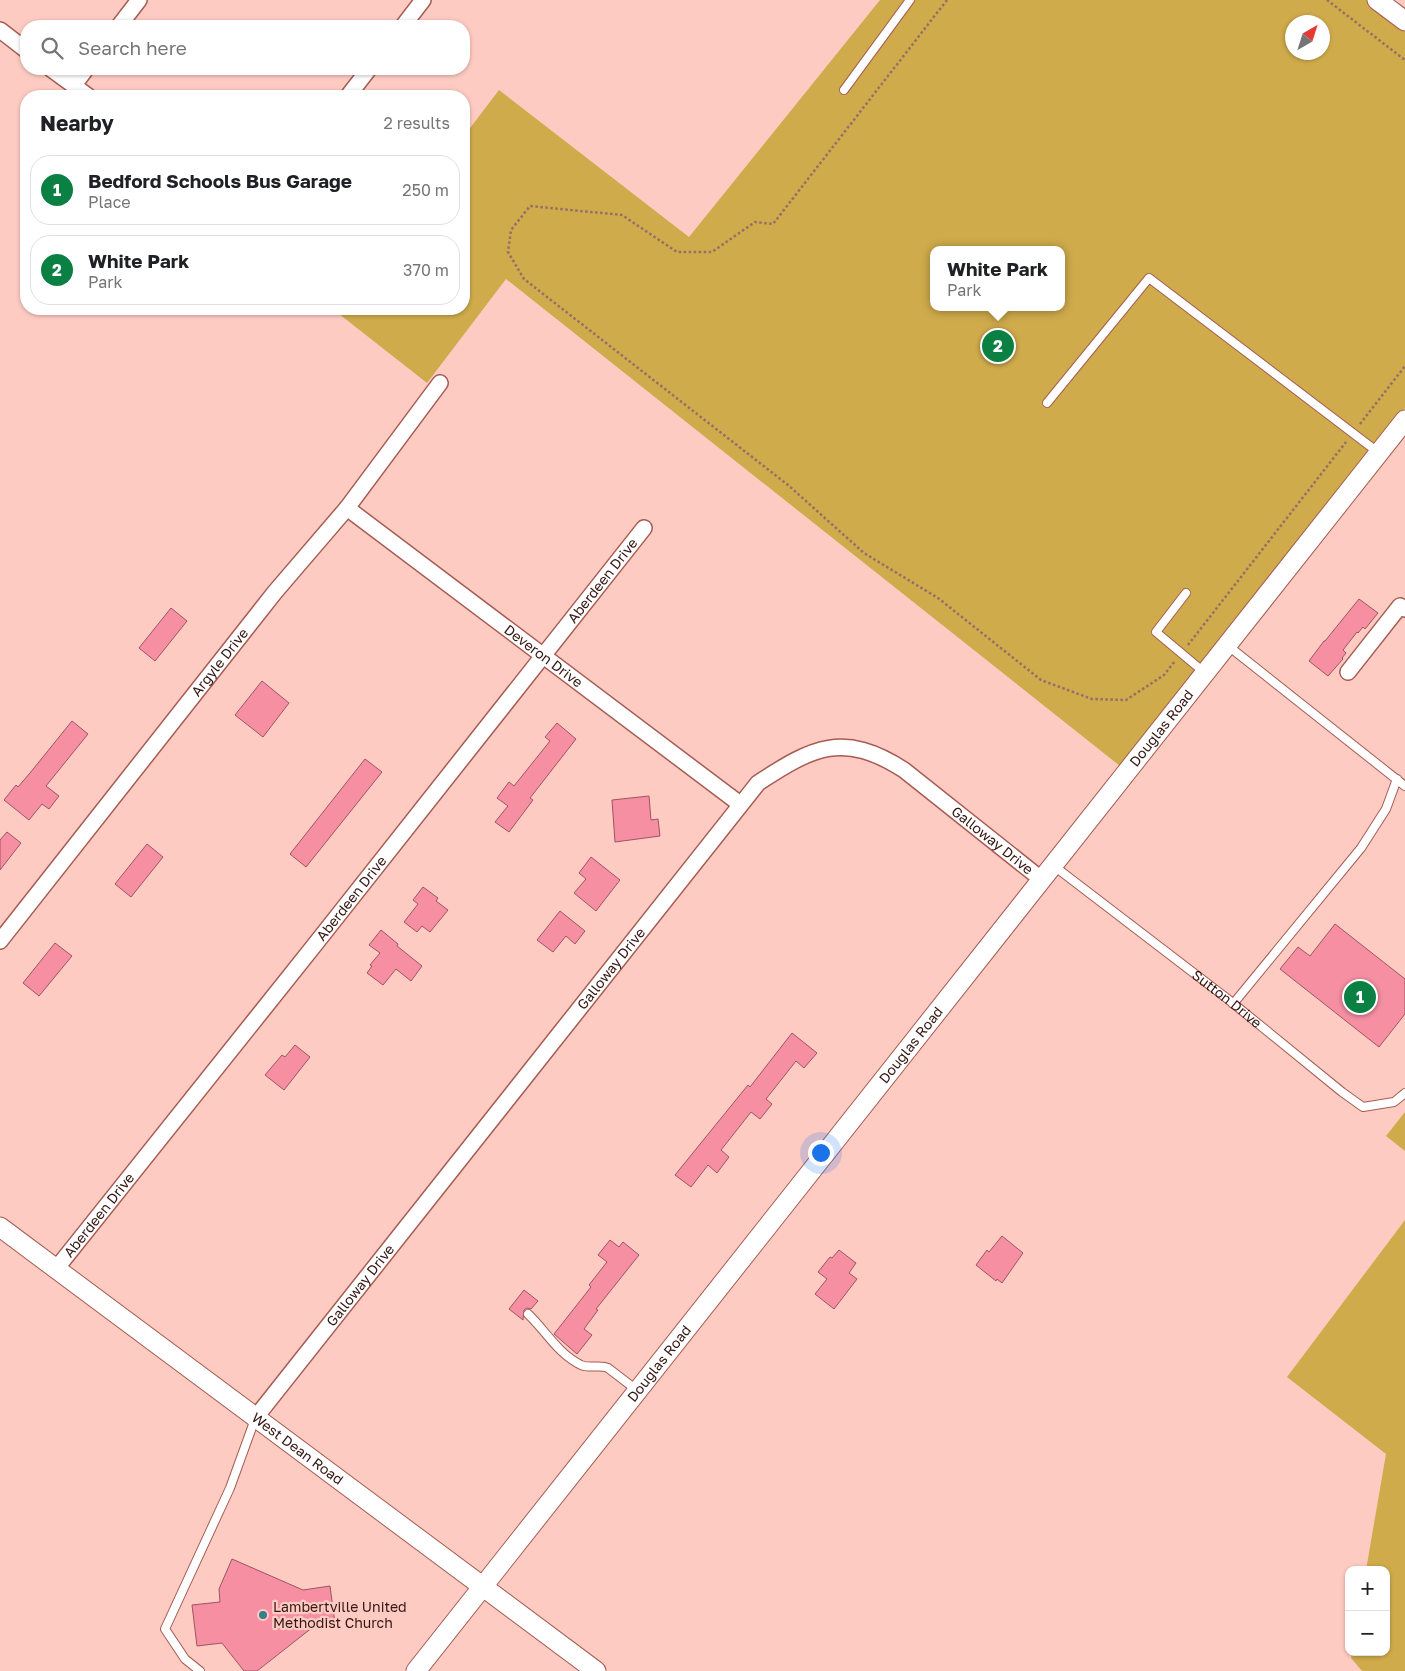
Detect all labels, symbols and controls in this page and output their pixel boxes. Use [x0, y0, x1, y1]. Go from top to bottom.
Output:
north arrow [1285, 15, 1330, 60]
search box [20, 20, 470, 75]
icon: search [38, 34, 66, 62]
text: Search here [78, 36, 187, 59]
text: Nearby [40, 110, 114, 136]
text: 2 results [384, 113, 450, 133]
text: Bedford Schools Bus Garage [88, 169, 352, 192]
text: 1 [53, 180, 61, 200]
text: 250 m [402, 180, 449, 200]
text: Place [88, 192, 131, 212]
popup [930, 246, 1065, 311]
text: White Park [88, 249, 189, 272]
text: White Park [947, 257, 1048, 280]
text: 2 [52, 260, 62, 280]
text: 370 m [403, 260, 449, 280]
text: Park [88, 272, 123, 292]
text: Park [947, 280, 982, 300]
pin: 2 [982, 327, 1014, 365]
street label: Aberdeen Drive [563, 534, 641, 626]
street label: Deveron Drive [501, 621, 586, 691]
street label: Argyle Drive [187, 624, 251, 699]
street label: Douglas Road [1126, 686, 1197, 770]
street label: Galloway Drive [948, 802, 1037, 878]
street label: Aberdeen Drive [312, 852, 390, 944]
street label: Galloway Drive [573, 924, 648, 1013]
street label: Sutton Drive [1189, 966, 1265, 1031]
pin: 1 [1344, 978, 1376, 1016]
street label: Douglas Road [875, 1003, 946, 1086]
your location [808, 1140, 834, 1166]
street label: Aberdeen Drive [60, 1169, 137, 1260]
street label: Galloway Drive [322, 1241, 397, 1329]
street label: Douglas Road [623, 1321, 694, 1405]
street label: West Dean Road [249, 1409, 347, 1488]
map controls [1345, 1566, 1390, 1656]
button: + [1345, 1566, 1390, 1611]
place label: Lambertville United Methodist Church [273, 1598, 407, 1631]
marker: Lambertville United Methodist Church [257, 1609, 269, 1621]
button: − [1345, 1611, 1390, 1656]

